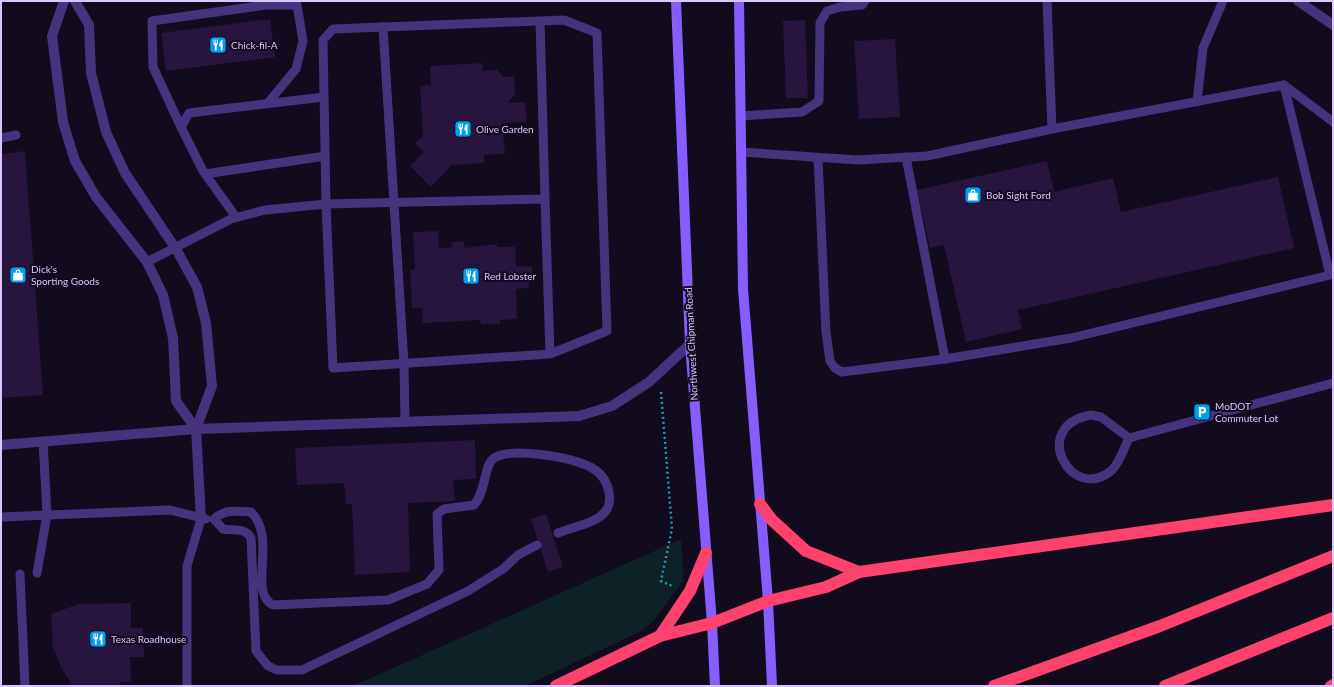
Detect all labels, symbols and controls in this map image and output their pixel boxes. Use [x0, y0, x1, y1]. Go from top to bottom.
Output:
restaurant icon: Chick-fil-A [208, 35, 228, 55]
place label: Chick-fil-A [231, 39, 278, 51]
restaurant icon: Olive Garden [453, 119, 473, 139]
place label: Olive Garden [476, 123, 534, 135]
shop icon: Bob Sight Ford [963, 185, 983, 205]
place label: Bob Sight Ford [986, 189, 1051, 201]
place label: Dick's Sporting Goods [31, 263, 99, 287]
shop icon: Dick's Sporting Goods [8, 265, 28, 285]
restaurant icon: Red Lobster [461, 266, 481, 286]
place label: Red Lobster [484, 270, 537, 282]
street label: Northwest Chipman Road [682, 287, 700, 401]
place label: MoDOT Commuter Lot [1215, 400, 1278, 424]
parking icon: MoDOT Commuter Lot [1192, 402, 1212, 422]
restaurant icon: Texas Roadhouse [88, 629, 108, 649]
place label: Texas Roadhouse [111, 633, 186, 645]

